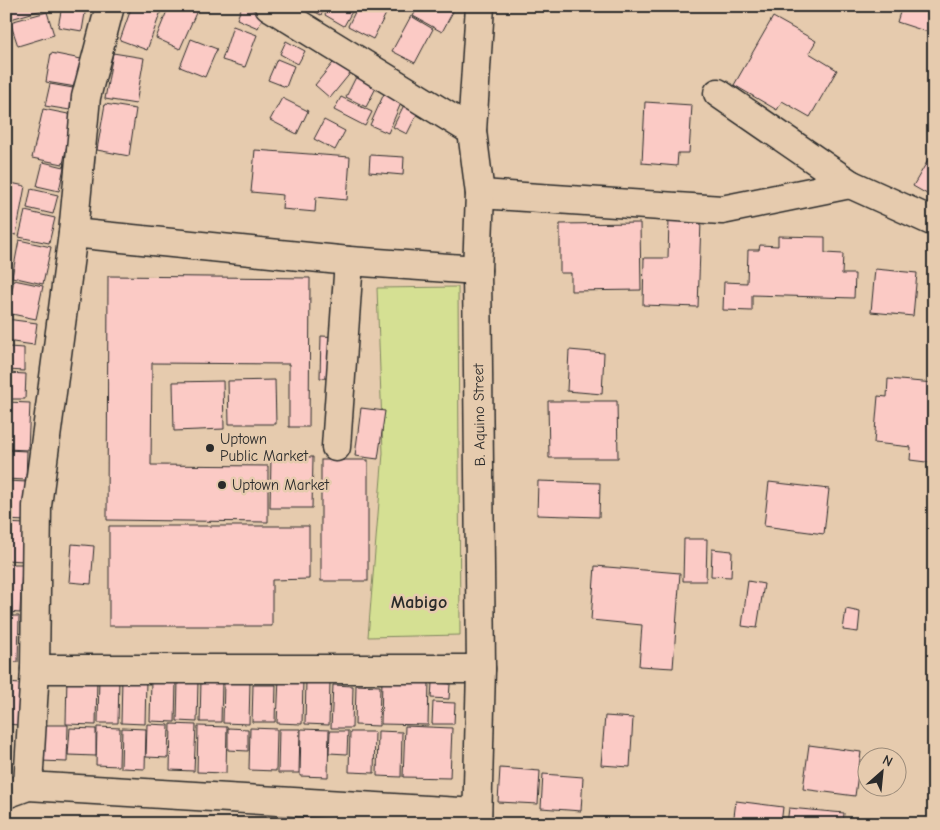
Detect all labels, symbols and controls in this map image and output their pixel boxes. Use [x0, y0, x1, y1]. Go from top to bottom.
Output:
street label: B. Aquino Street [469, 363, 489, 467]
place label: Uptown Public Market [220, 430, 309, 465]
marker: Uptown Public Market [204, 442, 216, 454]
place label: Uptown Market [232, 476, 330, 494]
marker: Uptown Market [216, 479, 228, 491]
district label: Mabigo [391, 592, 447, 613]
north arrow [858, 748, 908, 798]
text: N [880, 751, 896, 771]

